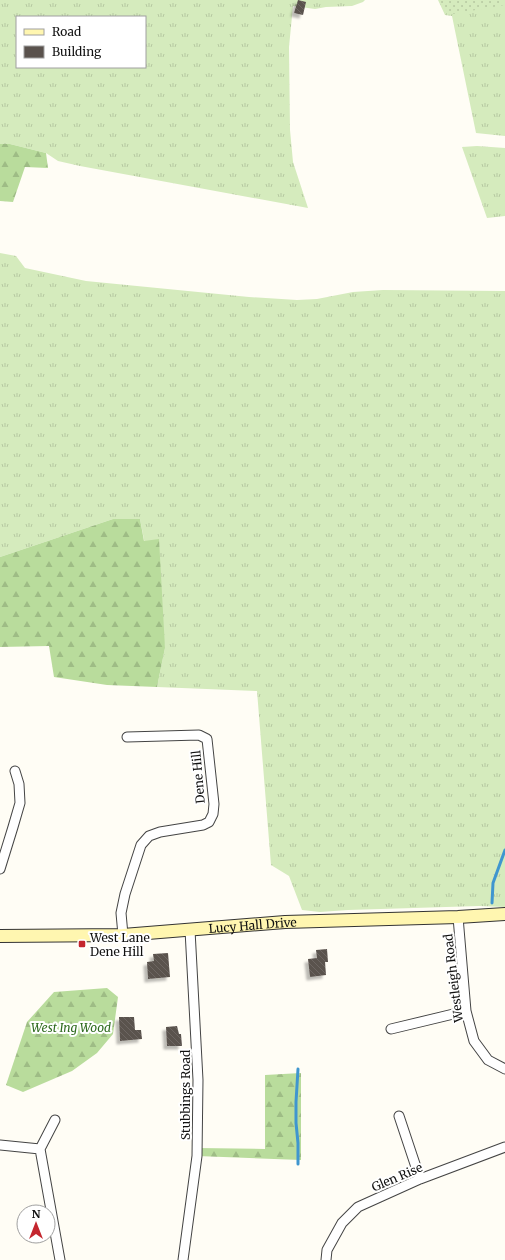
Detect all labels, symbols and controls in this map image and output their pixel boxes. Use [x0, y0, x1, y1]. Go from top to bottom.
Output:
legend [16, 16, 146, 68]
text: Road [52, 24, 81, 39]
text: Building [52, 44, 102, 59]
street label: Dene Hill [188, 749, 208, 804]
street label: Lucy Hall Drive [208, 914, 297, 936]
place label: West Lane Dene Hill [89, 930, 150, 959]
street label: Westleigh Road [440, 933, 466, 1024]
marker: West Lane Dene Hill [77, 939, 87, 949]
park label: West Ing Wood [31, 1020, 111, 1035]
street label: Stubbings Road [178, 1050, 193, 1140]
street label: Glen Rise [369, 1160, 425, 1194]
north arrow [16, 1204, 56, 1244]
text: N [32, 1207, 41, 1221]

